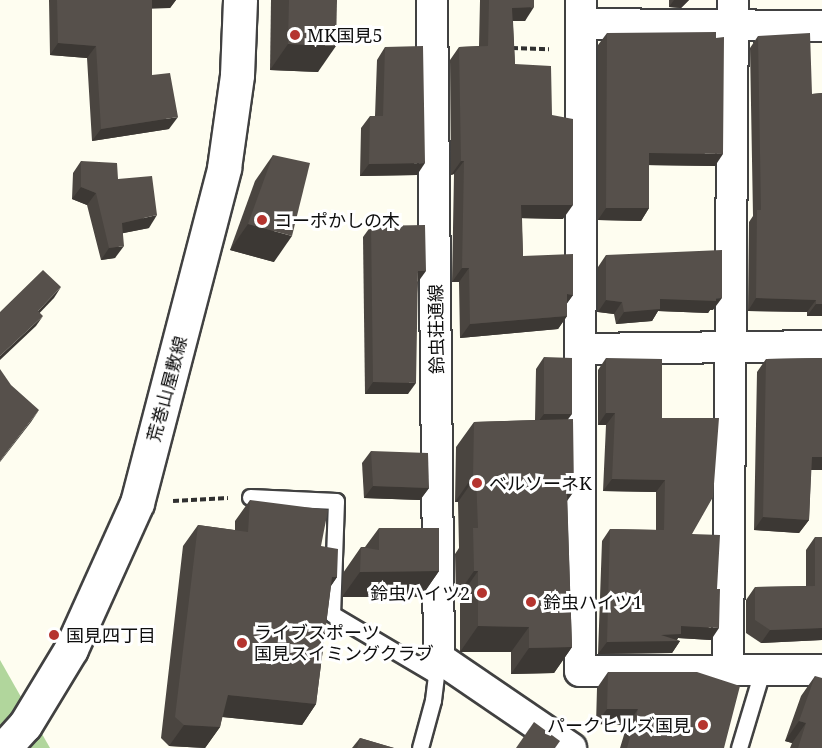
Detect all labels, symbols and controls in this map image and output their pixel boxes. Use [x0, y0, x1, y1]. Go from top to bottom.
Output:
place label: MK国見5 [307, 24, 383, 46]
marker: MK国見5 [288, 28, 302, 42]
place label: コーポかしの木 [274, 209, 400, 231]
marker: コーポかしの木 [255, 213, 269, 227]
street label: 鈴虫荘通線 [424, 284, 448, 374]
street label: 荒巻山屋敷線 [143, 334, 191, 444]
place label: ベルソーネK [489, 472, 592, 494]
marker: ベルソーネK [470, 476, 484, 490]
place label: 鈴虫ハイツ2 [370, 582, 470, 604]
marker: 鈴虫ハイツ2 [475, 586, 489, 600]
place label: 鈴虫ハイツ1 [543, 591, 643, 613]
marker: 鈴虫ハイツ1 [524, 595, 538, 609]
place label: ライブスポーツ 国見スイミングクラブ [254, 622, 434, 664]
place label: 国見四丁目 [66, 624, 156, 646]
marker: 国見四丁目 [47, 628, 61, 642]
marker: ライブスポーツ 国見スイミングクラブ [235, 636, 249, 650]
place label: パークヒルズ国見 [547, 714, 691, 736]
marker: パークヒルズ国見 [696, 718, 710, 732]

